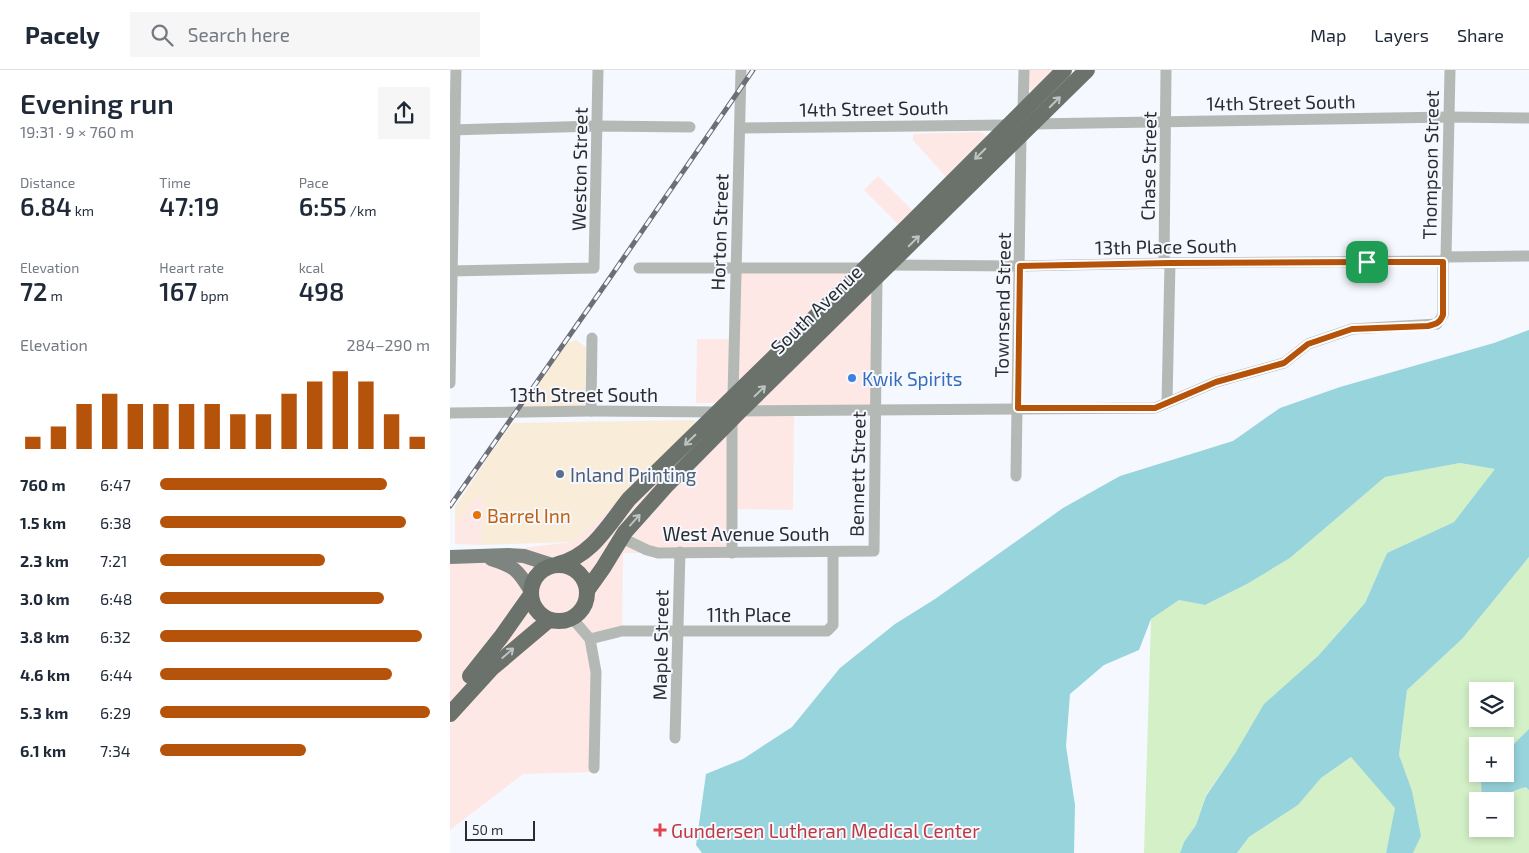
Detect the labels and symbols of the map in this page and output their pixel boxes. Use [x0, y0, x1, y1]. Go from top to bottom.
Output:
street label: 14th Street South [1206, 89, 1356, 115]
street label: Thompson Street [1417, 90, 1443, 240]
street label: 14th Street South [799, 95, 949, 121]
one-way arrow [1049, 96, 1061, 108]
street label: Weston Street [566, 107, 592, 231]
street label: Chase Street [1136, 111, 1160, 221]
one-way arrow [974, 147, 986, 160]
street label: Horton Street [705, 173, 733, 291]
street label: Townsend Street [989, 232, 1015, 378]
street label: 13th Place South [1095, 233, 1237, 259]
one-way arrow [908, 234, 920, 247]
pin [1346, 241, 1388, 283]
street label: South Avenue [766, 260, 866, 358]
place label: Kwik Spirits [862, 367, 963, 390]
marker: Kwik Spirits [846, 372, 858, 384]
street label: 13th Street South [510, 383, 658, 406]
one-way arrow [754, 385, 767, 397]
street label: Bennett Street [844, 411, 870, 537]
one-way arrow [684, 434, 696, 446]
place label: Inland Printing [570, 463, 697, 486]
marker: Inland Printing [554, 468, 566, 480]
place label: Barrel Inn [487, 504, 571, 527]
marker: Barrel Inn [471, 509, 483, 521]
one-way arrow [629, 514, 641, 527]
street label: West Avenue South [662, 522, 830, 545]
street label: Maple Street [648, 589, 672, 701]
street label: 11th Place [707, 603, 791, 626]
one-way arrow [501, 648, 514, 659]
scale bar [465, 818, 535, 841]
place label: Gundersen Lutheran Medical Center [671, 819, 980, 842]
marker: Gundersen Lutheran Medical Center [653, 823, 667, 837]

